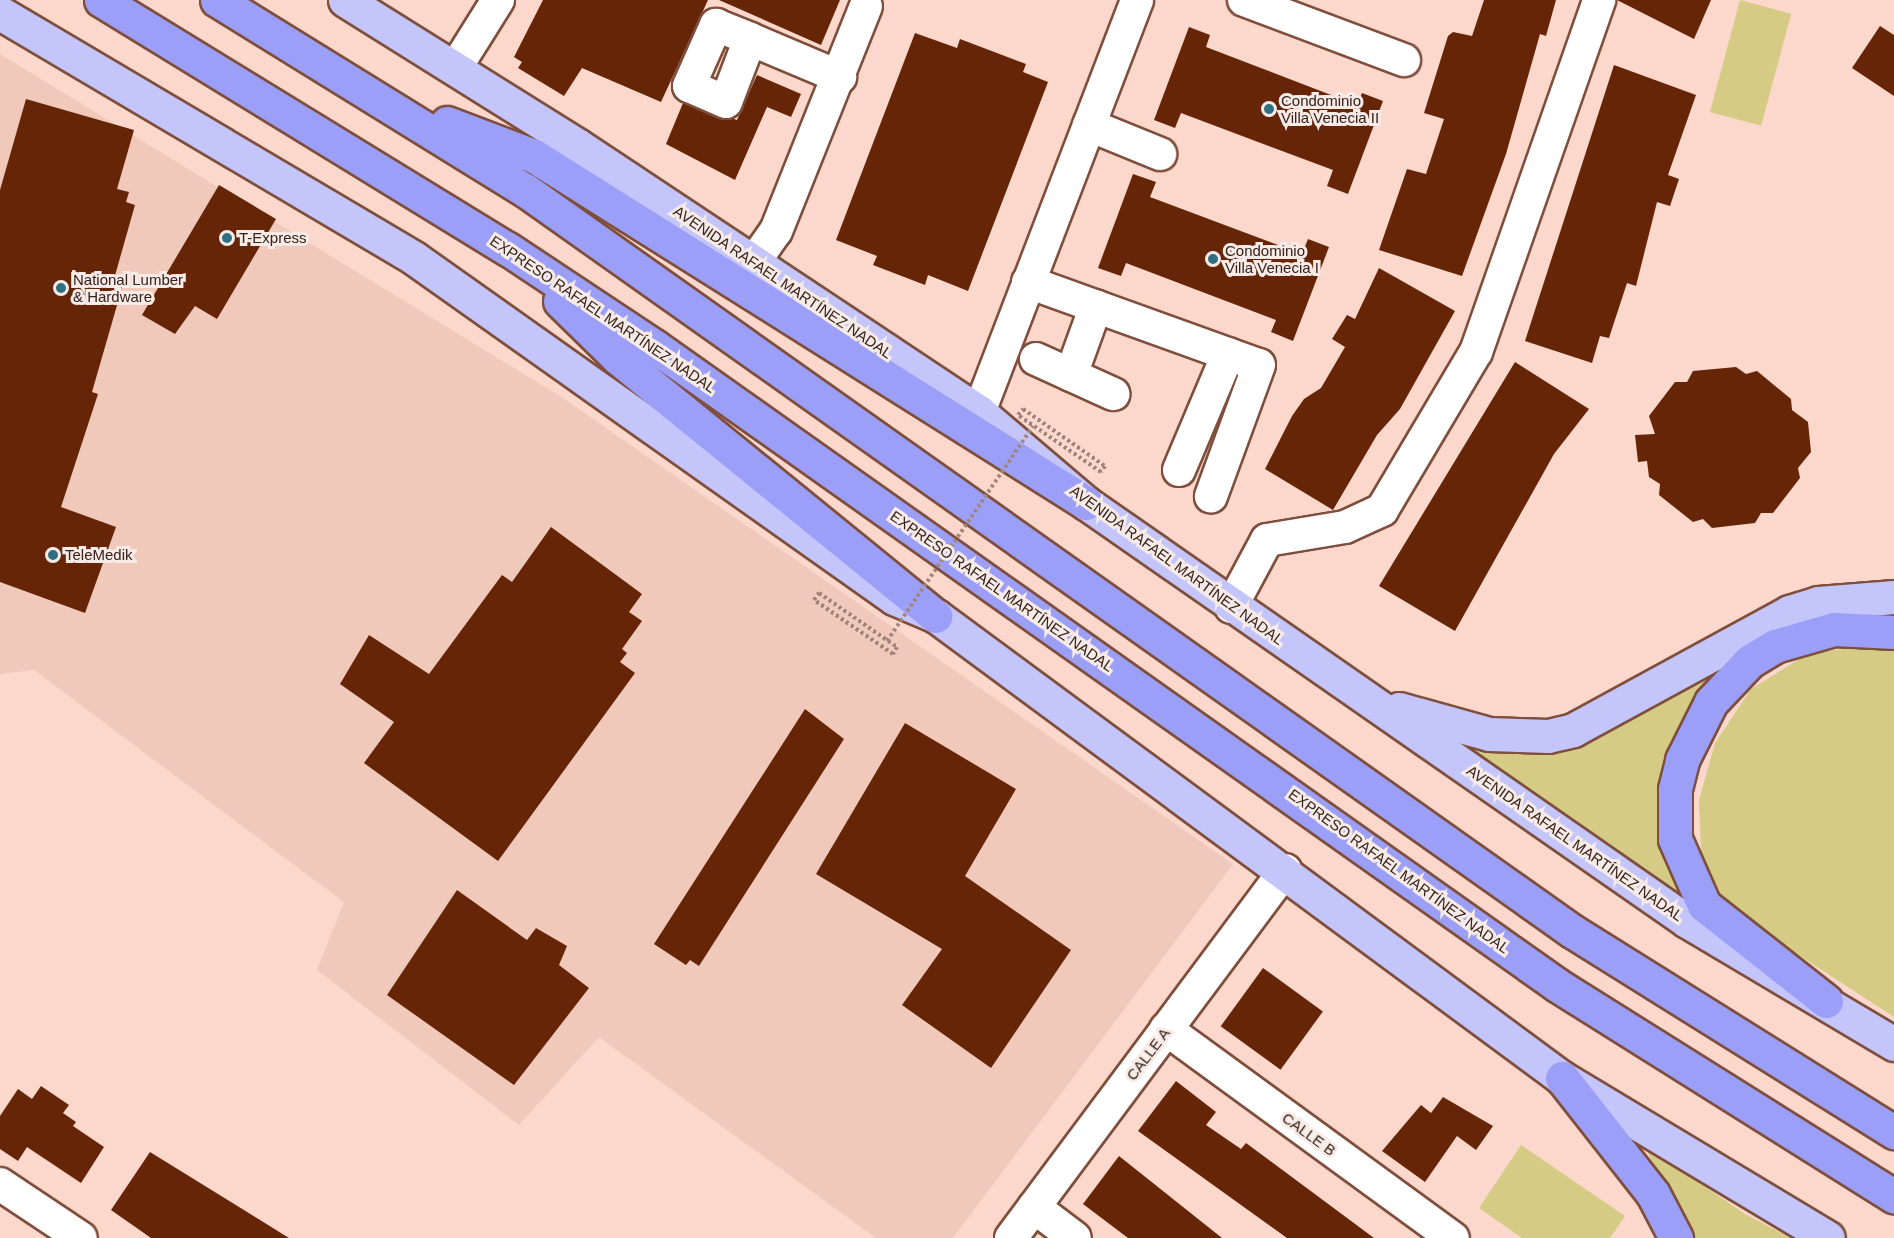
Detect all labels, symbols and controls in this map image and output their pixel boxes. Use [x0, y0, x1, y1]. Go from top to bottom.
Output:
place label: Condominio Villa Venecia II [1281, 91, 1379, 126]
marker: Condominio Villa Venecia II [1262, 102, 1276, 116]
street label: AVENIDA RAFAEL MARTÍNEZ NADAL [670, 202, 896, 362]
place label: T-Express [239, 229, 307, 247]
marker: T-Express [220, 231, 234, 245]
street label: EXPRESO RAFAEL MARTÍNEZ NADAL [486, 231, 720, 397]
place label: Condominio Villa Venecia I [1225, 241, 1319, 276]
marker: Condominio Villa Venecia I [1206, 252, 1220, 266]
place label: National Lumber & Hardware [73, 270, 183, 305]
marker: National Lumber & Hardware [54, 281, 68, 295]
street label: AVENIDA RAFAEL MARTÍNEZ NADAL [1066, 481, 1288, 649]
street label: EXPRESO RAFAEL MARTÍNEZ NADAL [887, 506, 1117, 676]
place label: TeleMedik [65, 546, 133, 564]
marker: TeleMedik [46, 548, 60, 562]
street label: AVENIDA RAFAEL MARTÍNEZ NADAL [1463, 761, 1687, 925]
street label: EXPRESO RAFAEL MARTÍNEZ NADAL [1285, 785, 1513, 957]
street label: CALLE A [1122, 1024, 1174, 1084]
street label: CALLE B [1279, 1109, 1339, 1159]

